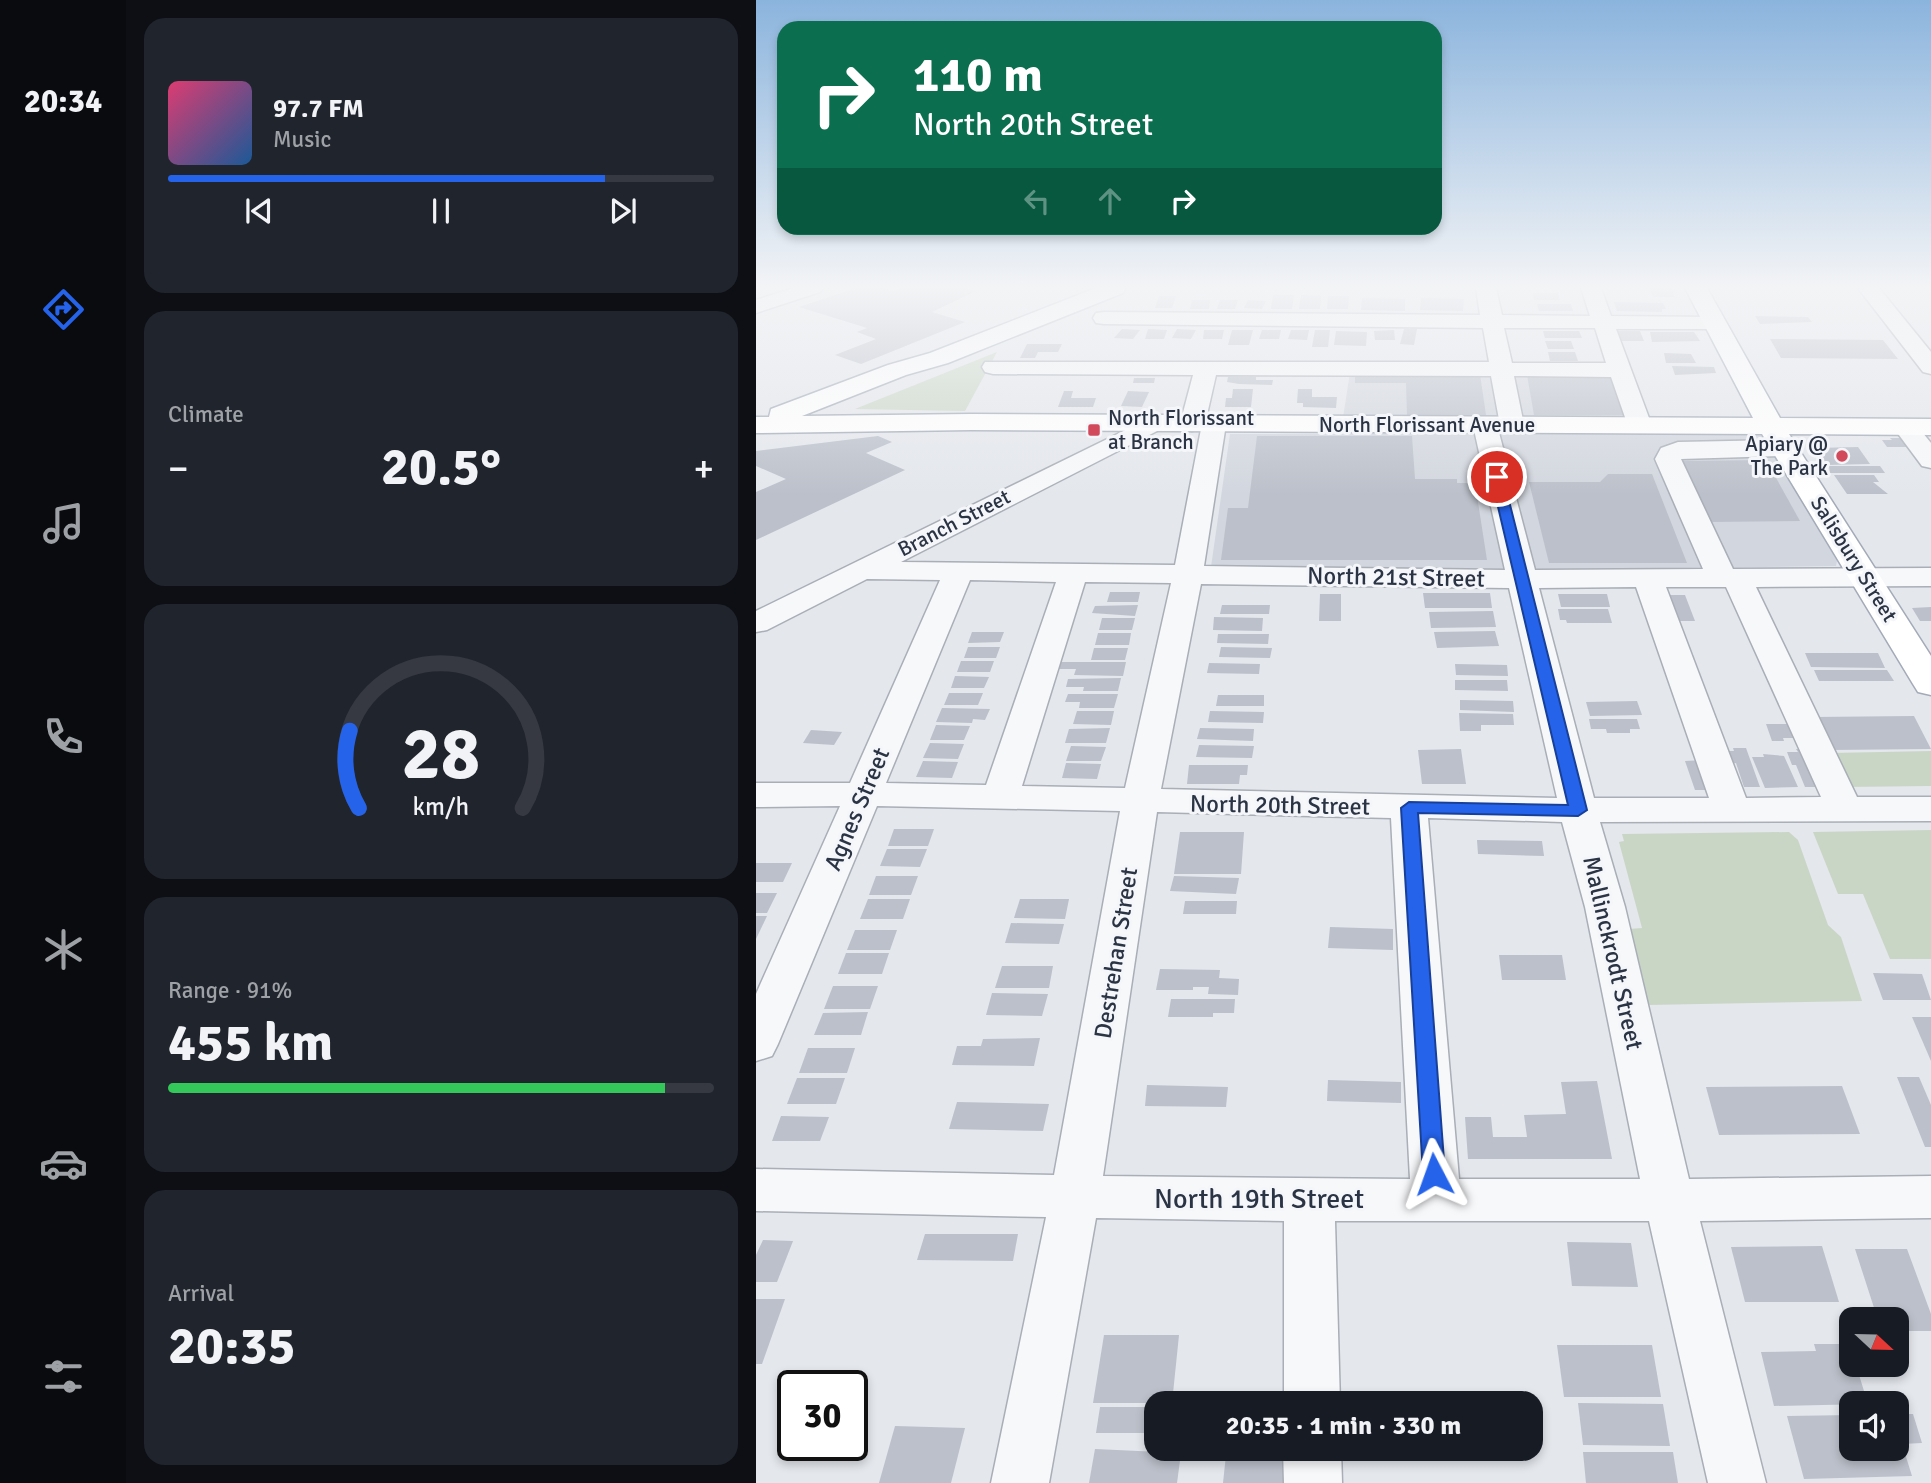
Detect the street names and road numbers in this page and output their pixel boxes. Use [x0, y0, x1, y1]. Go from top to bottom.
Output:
street label: North Florissant Avenue [1319, 412, 1535, 438]
street label: Branch Street [893, 484, 1015, 562]
street label: Salisbury Street [1805, 491, 1903, 627]
street label: North 21st Street [1307, 560, 1485, 594]
street label: Agnes Street [818, 743, 896, 875]
street label: North 20th Street [1190, 788, 1370, 822]
street label: Mallinckrodt Street [1576, 853, 1650, 1053]
street label: Destrehan Street [1088, 865, 1144, 1041]
street label: North 19th Street [1154, 1182, 1364, 1216]

